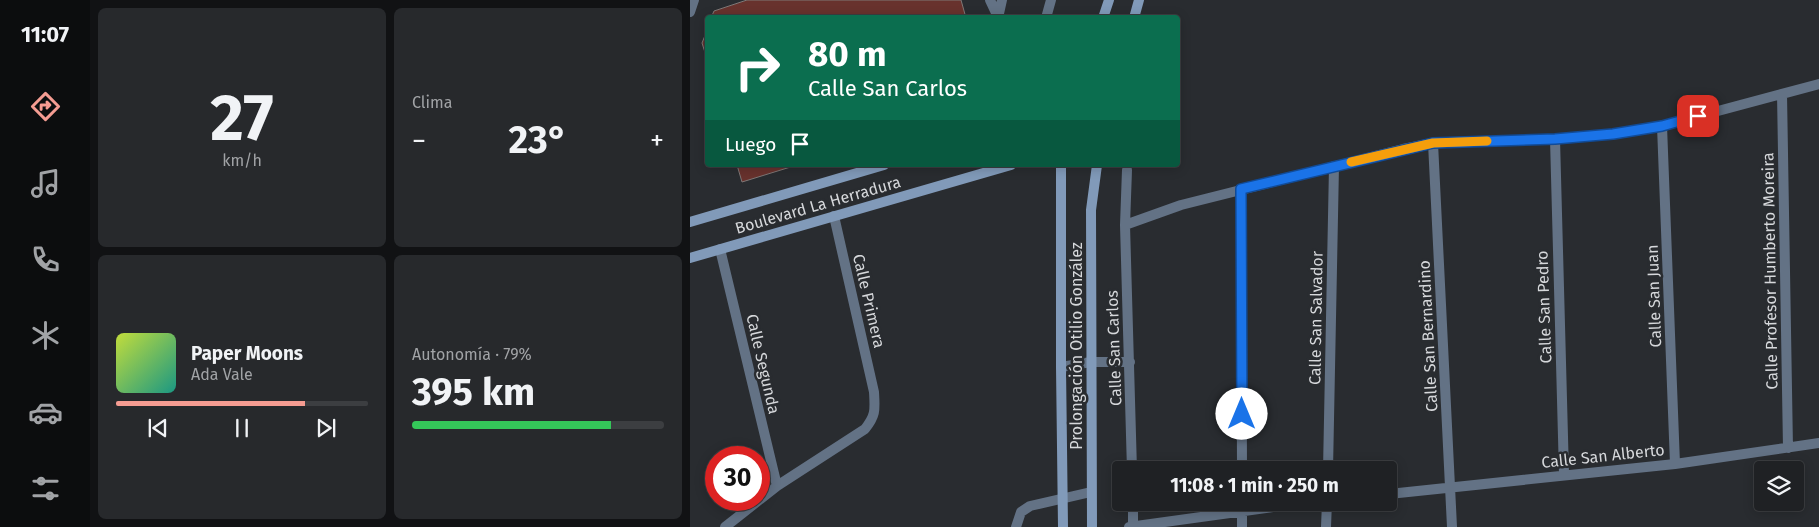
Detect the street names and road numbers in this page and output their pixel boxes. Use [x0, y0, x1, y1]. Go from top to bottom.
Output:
street label: Calle Profesor Humberto Moreira [1758, 152, 1782, 390]
street label: Boulevard La Herradura [733, 172, 903, 238]
street label: Prolongación Otilio González [1067, 242, 1086, 450]
street label: Calle San Juan [1643, 244, 1665, 348]
street label: Calle San Salvador [1305, 250, 1327, 385]
street label: Calle San Pedro [1533, 250, 1555, 364]
street label: Calle Primera [849, 252, 889, 350]
street label: Calle San Bernardino [1415, 260, 1441, 412]
street label: Calle San Carlos [1102, 290, 1126, 406]
street label: Calle Segunda [742, 312, 784, 416]
street label: Calle San Alberto [1540, 440, 1666, 472]

